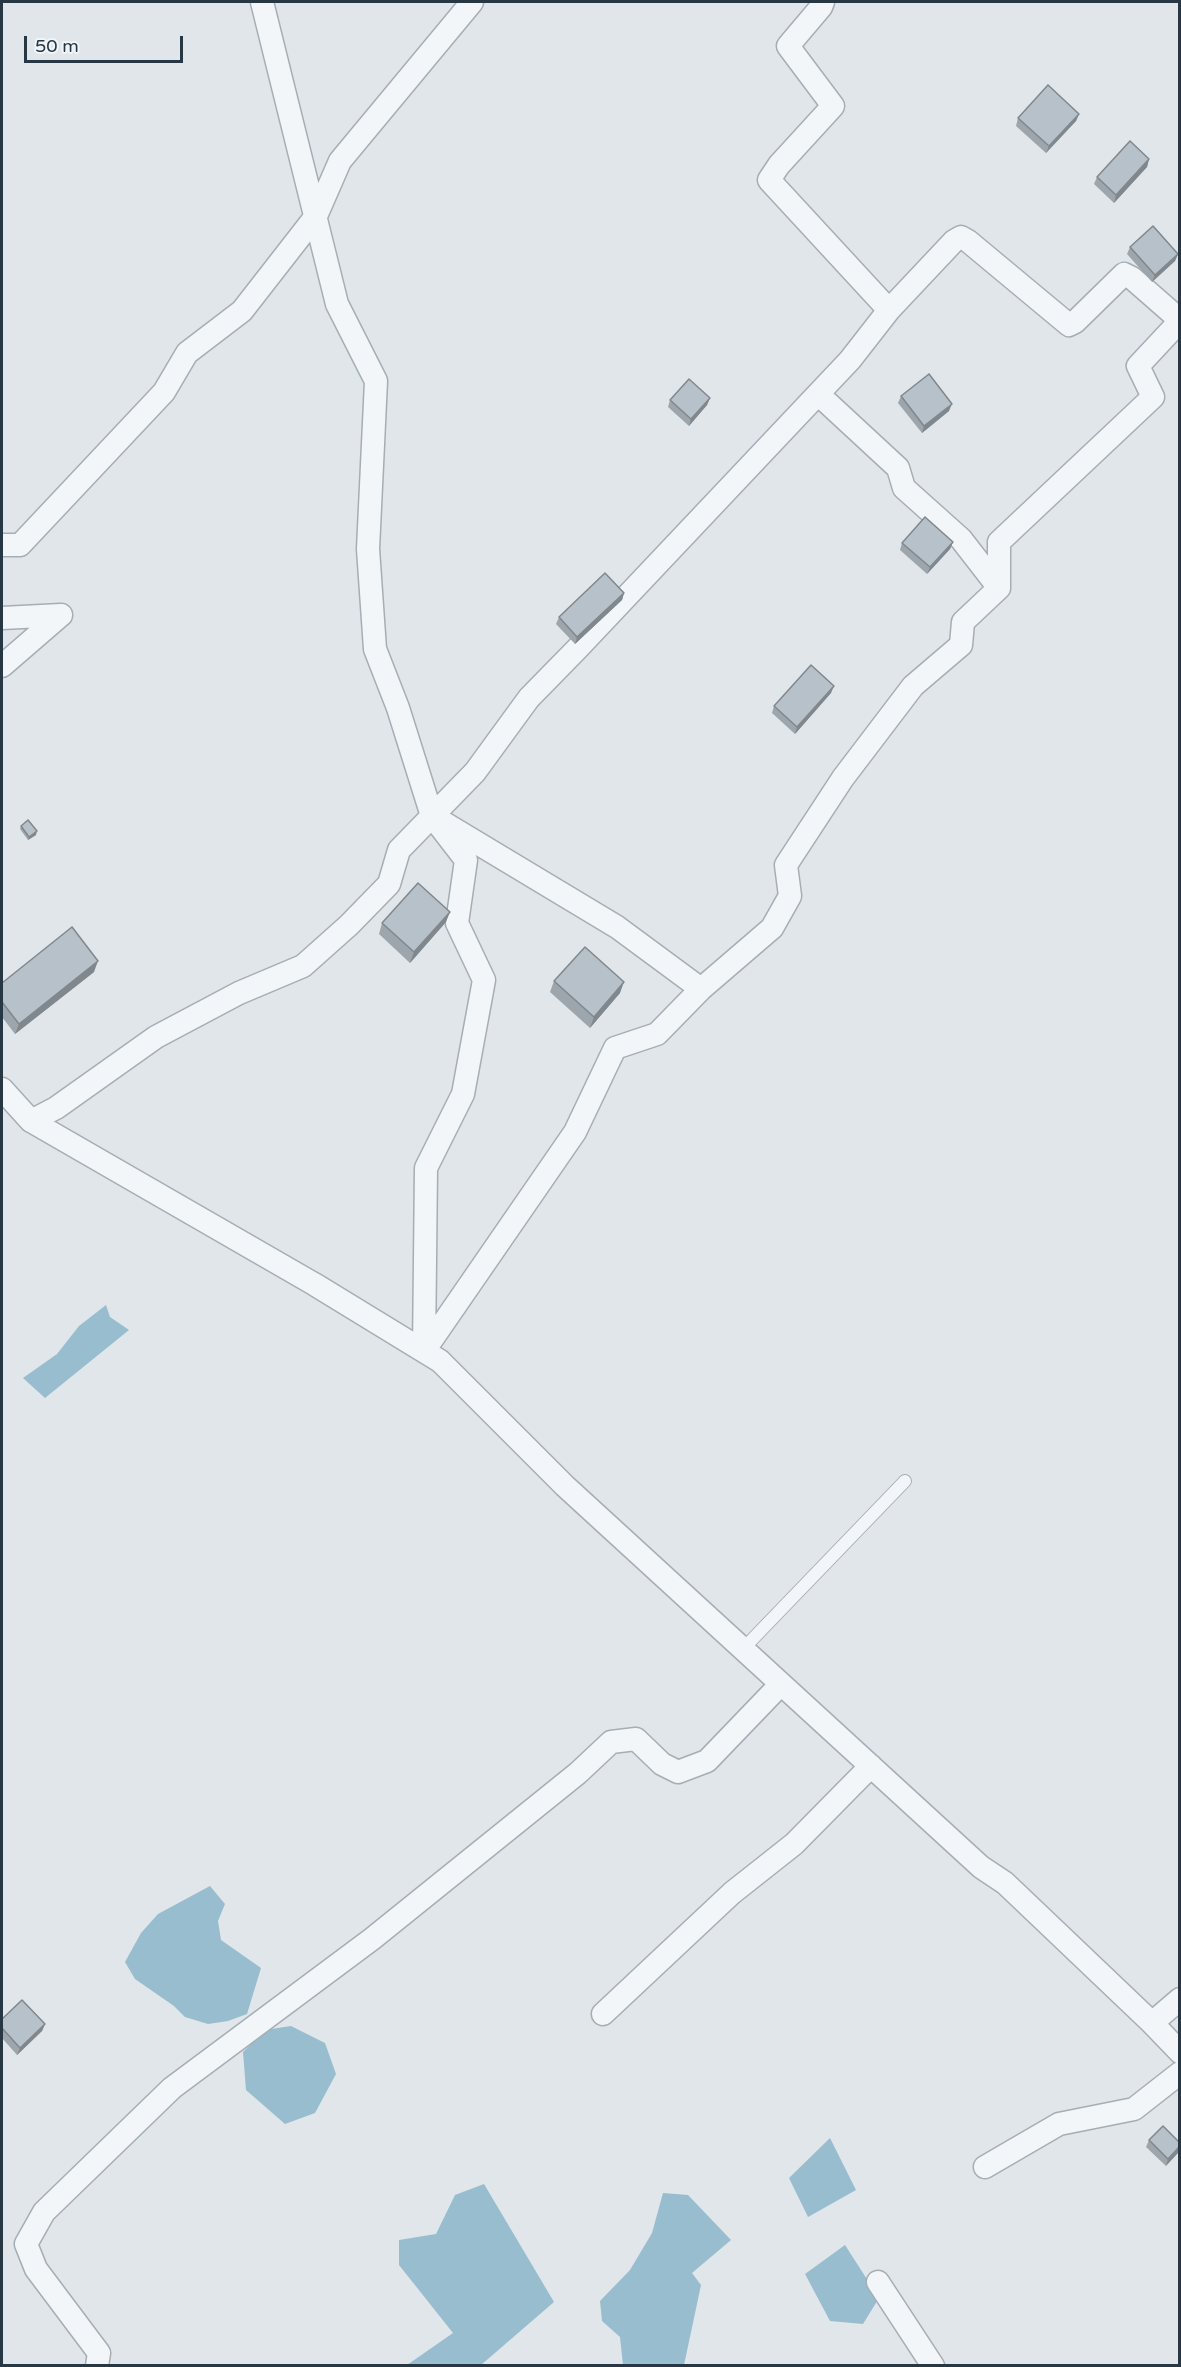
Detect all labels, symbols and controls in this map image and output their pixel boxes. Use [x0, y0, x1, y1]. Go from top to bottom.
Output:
scale bar [27, 24, 186, 62]
text: 50 m [35, 35, 79, 57]

